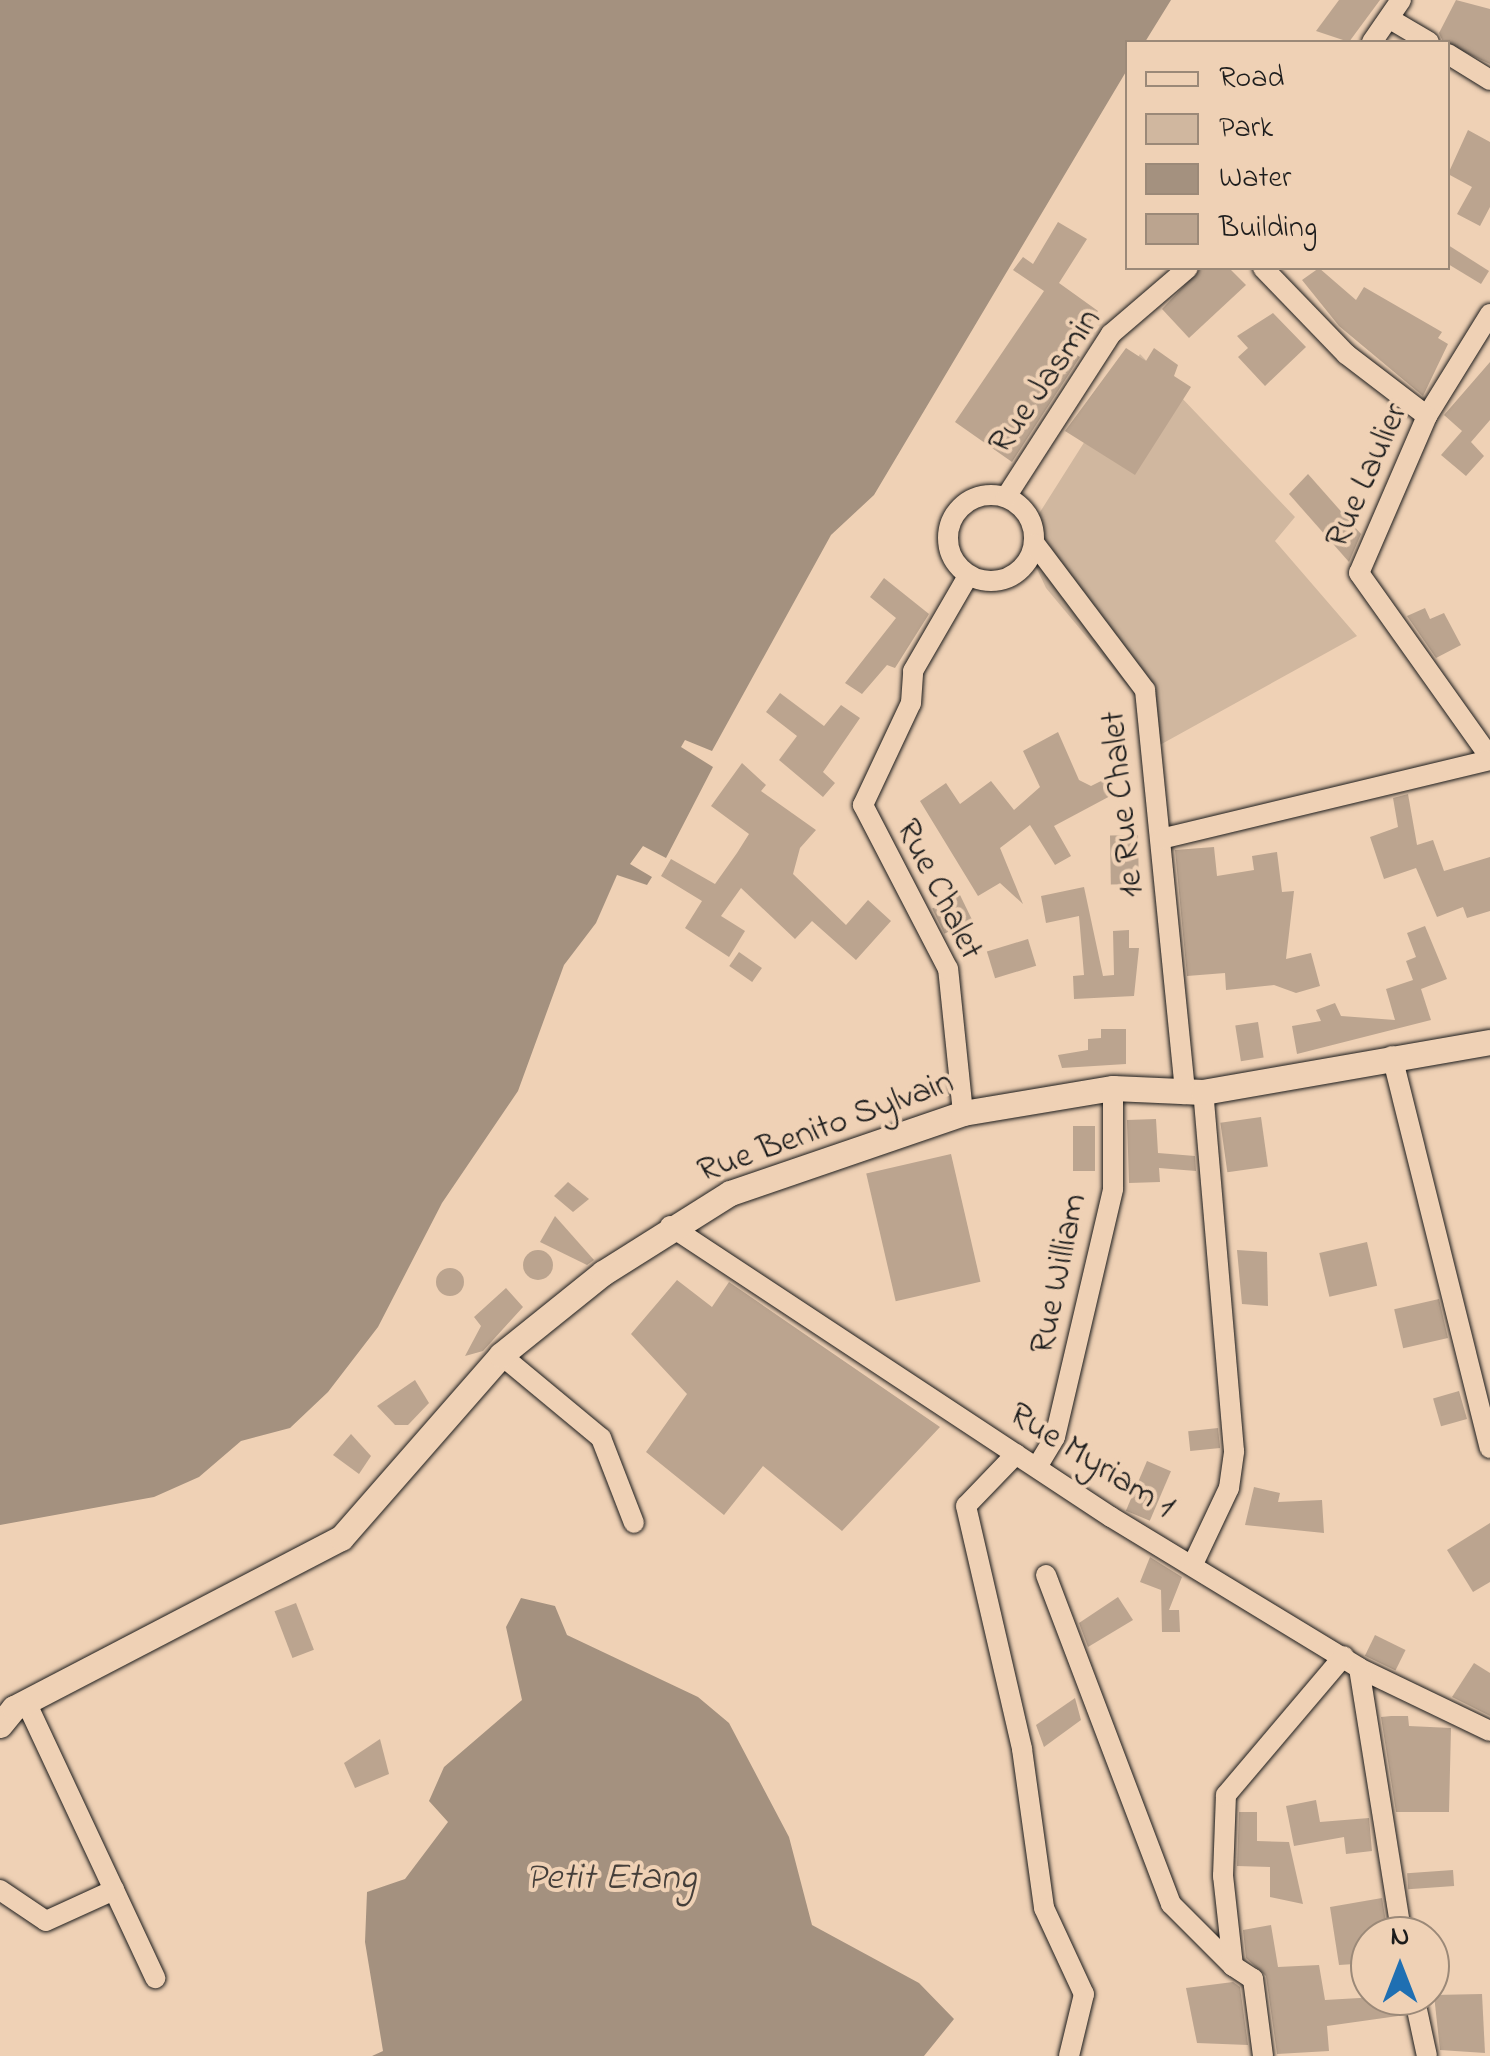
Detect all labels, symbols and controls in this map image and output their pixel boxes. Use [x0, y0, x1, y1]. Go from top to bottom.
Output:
legend [1125, 40, 1450, 270]
text: Road [1219, 57, 1284, 101]
text: Park [1219, 107, 1273, 151]
text: Water [1219, 157, 1291, 201]
text: Building [1219, 207, 1317, 251]
street label: Rue Jasmin [981, 301, 1111, 463]
street label: Rue Laulier [1317, 397, 1419, 555]
street label: 1e Rue Chalet [1093, 709, 1155, 899]
street label: Rue Chalet [885, 813, 991, 967]
street label: Rue Benito Sylvain [692, 1062, 960, 1194]
street label: Rue William [1023, 1190, 1097, 1358]
street label: Rue Myriam 1 [1000, 1395, 1182, 1529]
water label: Petit Etang [526, 1857, 696, 1903]
north arrow [1350, 1916, 1450, 2016]
text: N [1391, 1917, 1409, 1958]

